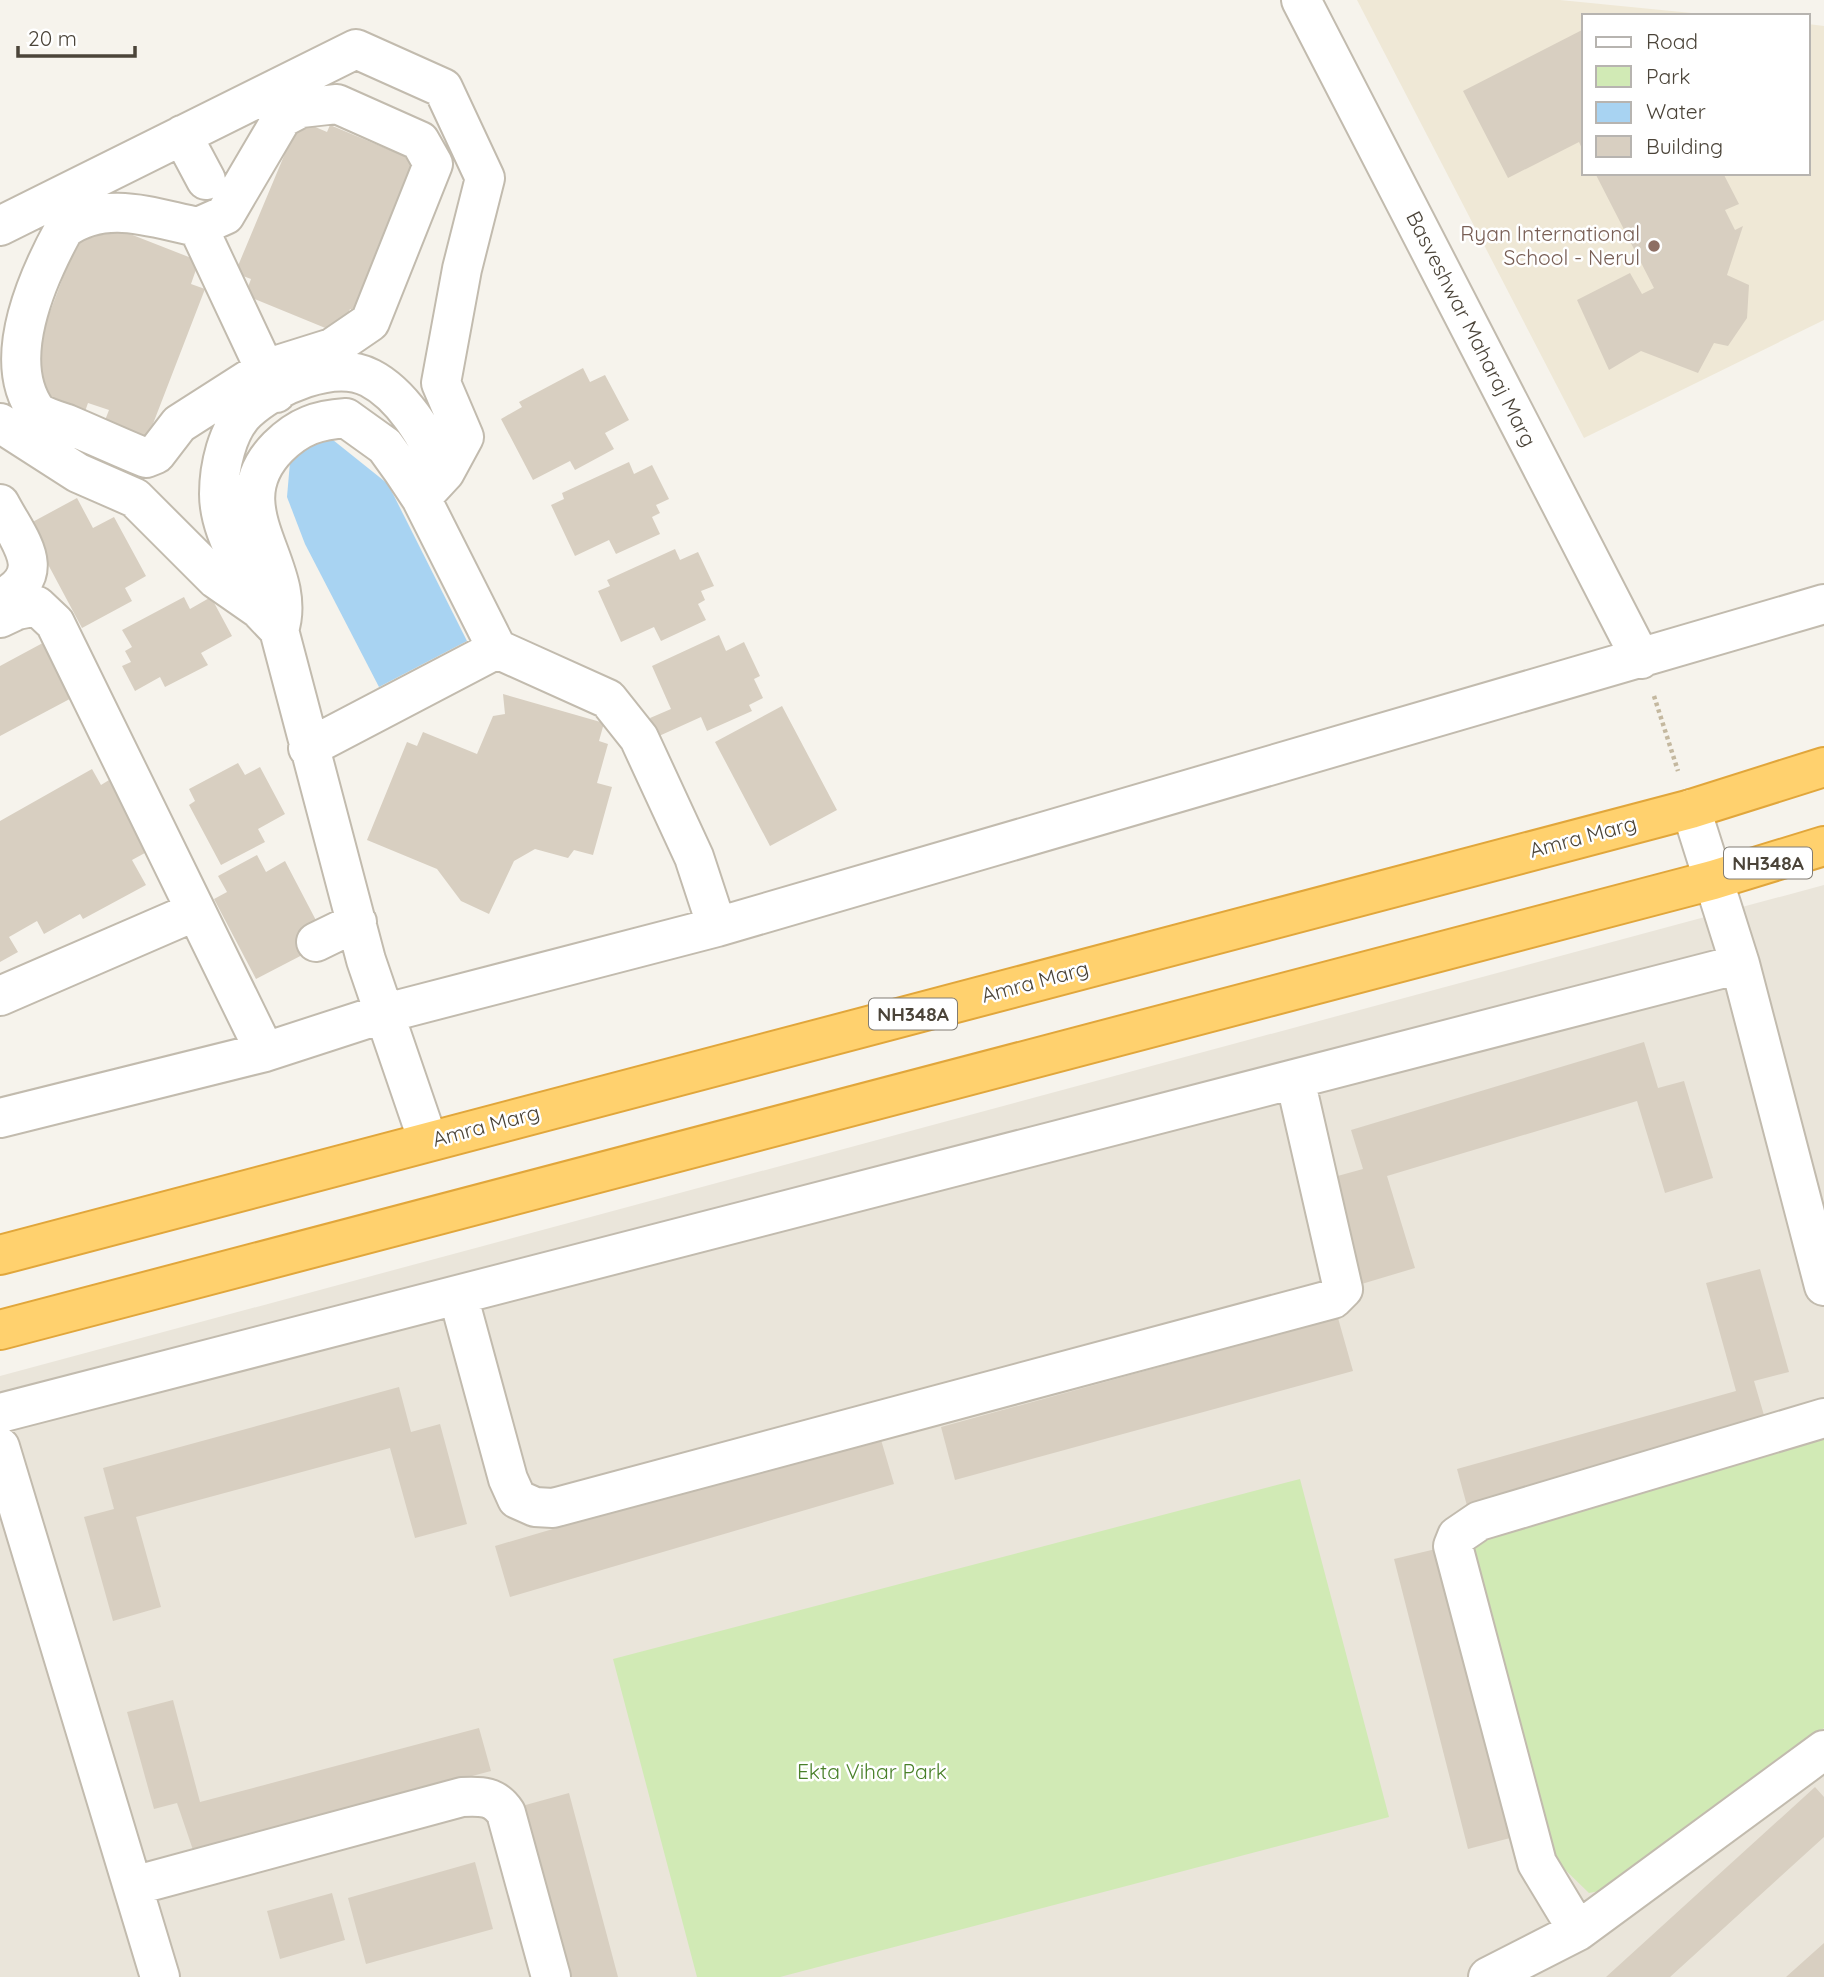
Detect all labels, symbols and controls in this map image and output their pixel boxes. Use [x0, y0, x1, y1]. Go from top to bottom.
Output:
scale bar [18, 14, 135, 58]
legend [1582, 14, 1810, 175]
text: 20 m [28, 25, 77, 51]
text: Road [1646, 28, 1698, 54]
text: Park [1646, 63, 1690, 89]
text: Water [1646, 98, 1706, 124]
text: Building [1646, 133, 1723, 159]
street label: Basveshwar Maharaj Marg [1401, 206, 1543, 451]
place label: Ryan International School - Nerul [1460, 220, 1640, 270]
marker: Ryan International School - Nerul [1646, 238, 1662, 254]
street label: Amra Marg [1526, 809, 1639, 863]
road number: NH348A [1724, 848, 1812, 878]
street label: Amra Marg [978, 954, 1091, 1008]
road number: NH348A [869, 998, 957, 1030]
street label: Amra Marg [429, 1098, 542, 1152]
park label: Ekta Vihar Park [797, 1758, 947, 1784]

